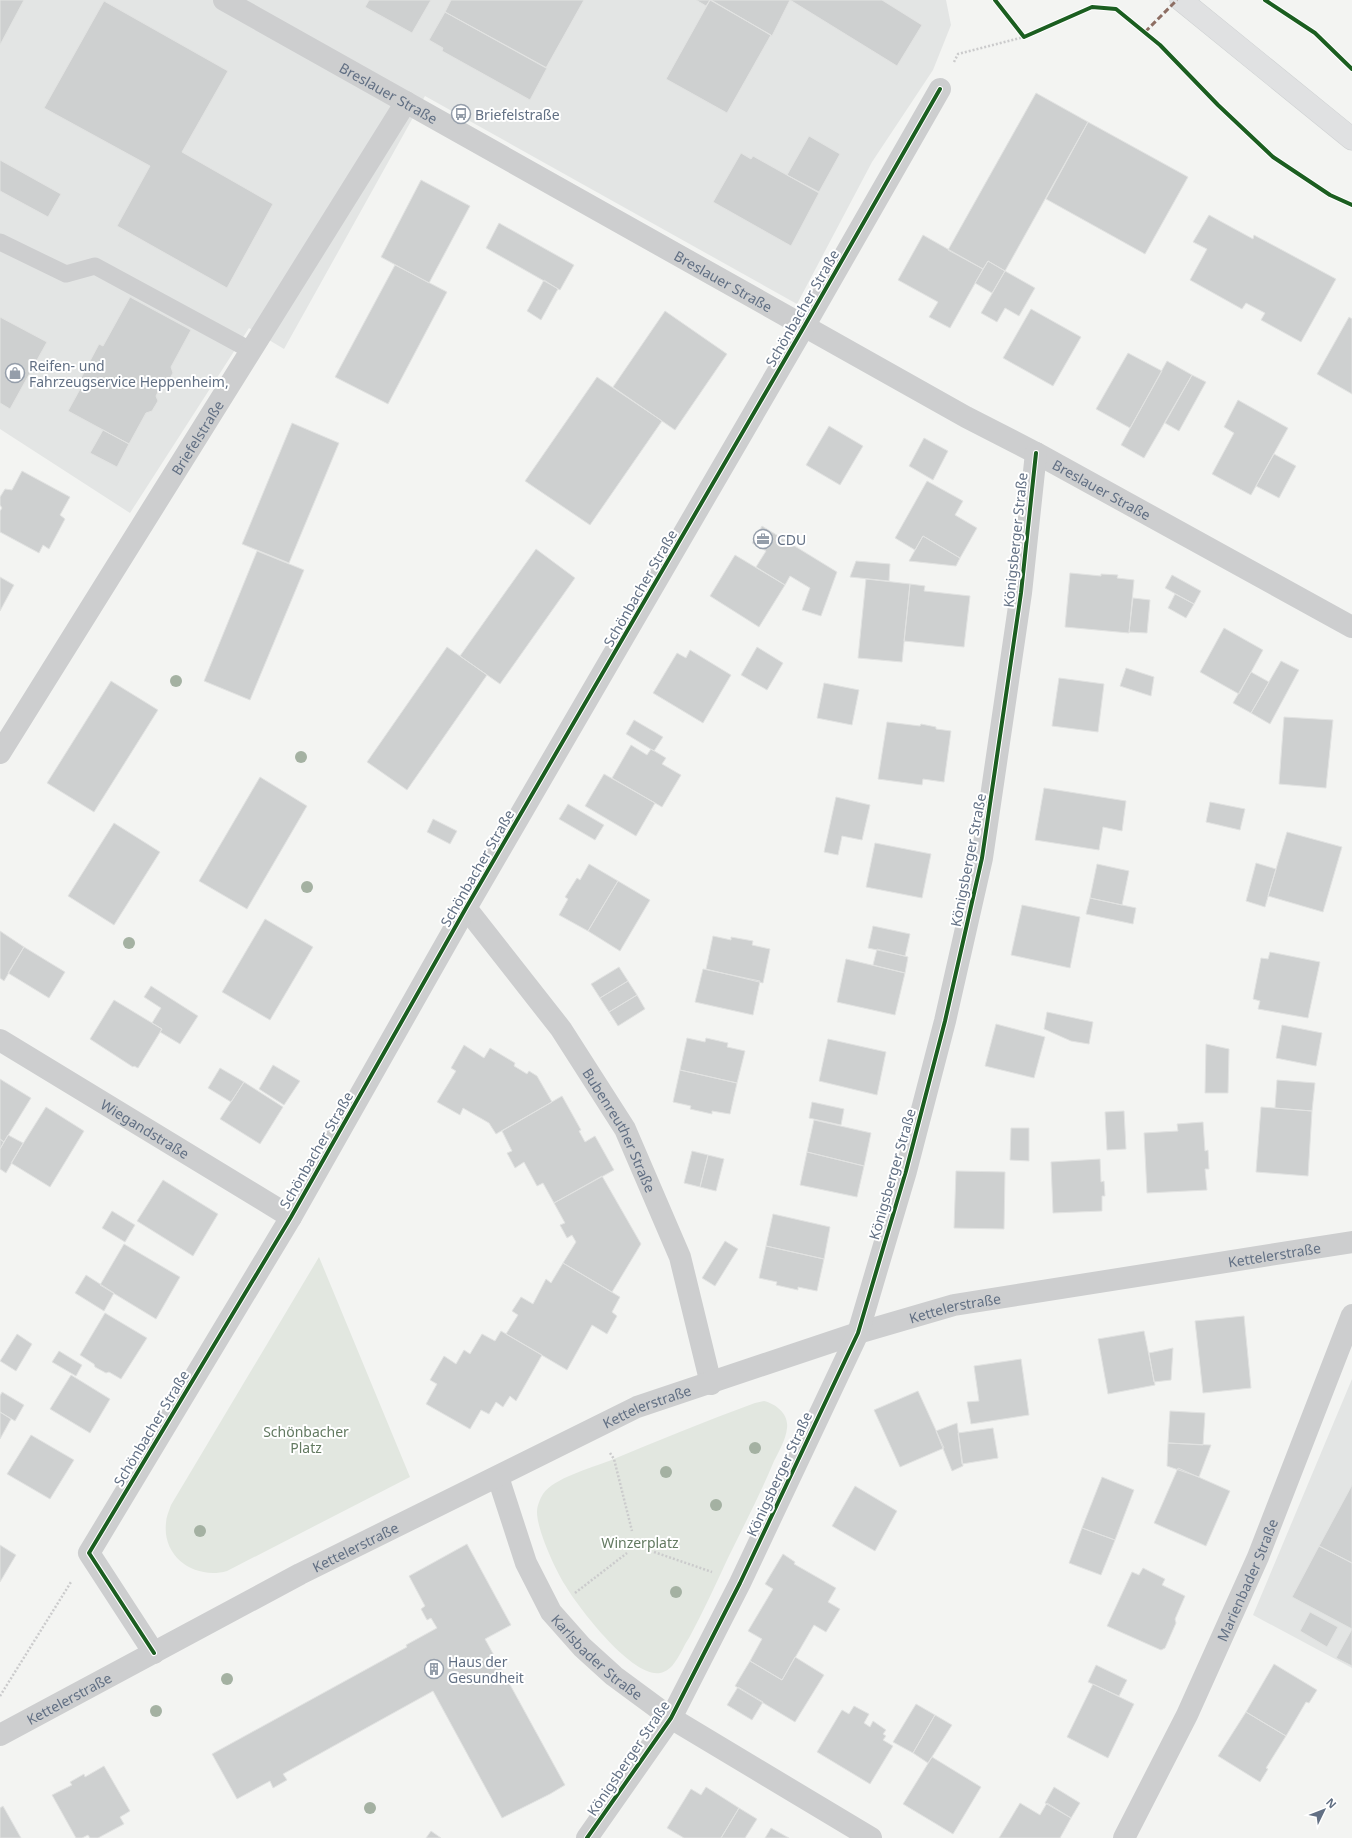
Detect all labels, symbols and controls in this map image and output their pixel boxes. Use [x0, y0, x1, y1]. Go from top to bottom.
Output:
street label: Breslauer Straße [336, 57, 441, 128]
bus stop icon: Briefelstraße [450, 103, 472, 125]
place label: Briefelstraße [475, 105, 560, 124]
street label: Breslauer Straße [671, 246, 776, 316]
street label: Schönbacher Straße [761, 246, 843, 370]
place label: Reifen- und Fahrzeugservice Heppenheim, [29, 356, 229, 391]
shop icon: Reifen- und Fahrzeugservice Heppenheim, [4, 362, 26, 384]
street label: Briefelstraße [166, 396, 227, 478]
street label: Breslauer Straße [1049, 454, 1154, 524]
street label: Königsberger Straße [998, 471, 1032, 608]
street label: Schönbacher Straße [599, 526, 681, 650]
office icon: CDU [752, 528, 774, 550]
place label: CDU [777, 530, 806, 549]
street label: Königsberger Straße [946, 792, 990, 928]
street label: Schönbacher Straße [436, 806, 518, 930]
street label: Bubenreuther Straße [579, 1064, 661, 1195]
street label: Schönbacher Straße [275, 1088, 357, 1212]
street label: Wiegandstraße [97, 1094, 193, 1163]
street label: Königsberger Straße [864, 1106, 920, 1242]
street label: Kettelerstraße [1227, 1238, 1322, 1271]
street label: Kettelerstraße [907, 1288, 1002, 1327]
street label: Schönbacher Straße [109, 1366, 193, 1490]
street label: Kettelerstraße [599, 1380, 694, 1432]
street label: Königsberger Straße [742, 1408, 816, 1539]
park label: Schönbacher Platz [263, 1422, 349, 1457]
street label: Marienbader Straße [1212, 1516, 1282, 1644]
street label: Kettelerstraße [309, 1517, 401, 1576]
park label: Winzerplatz [601, 1533, 679, 1552]
street label: Karlsbader Straße [548, 1610, 647, 1704]
place label: Haus der Gesundheit [448, 1652, 524, 1687]
building icon: Haus der Gesundheit [423, 1658, 445, 1680]
street label: Kettelerstraße [23, 1668, 115, 1729]
street label: Königsberger Straße [582, 1696, 674, 1820]
north arrow [1304, 1790, 1344, 1830]
text: N [1323, 1794, 1340, 1811]

